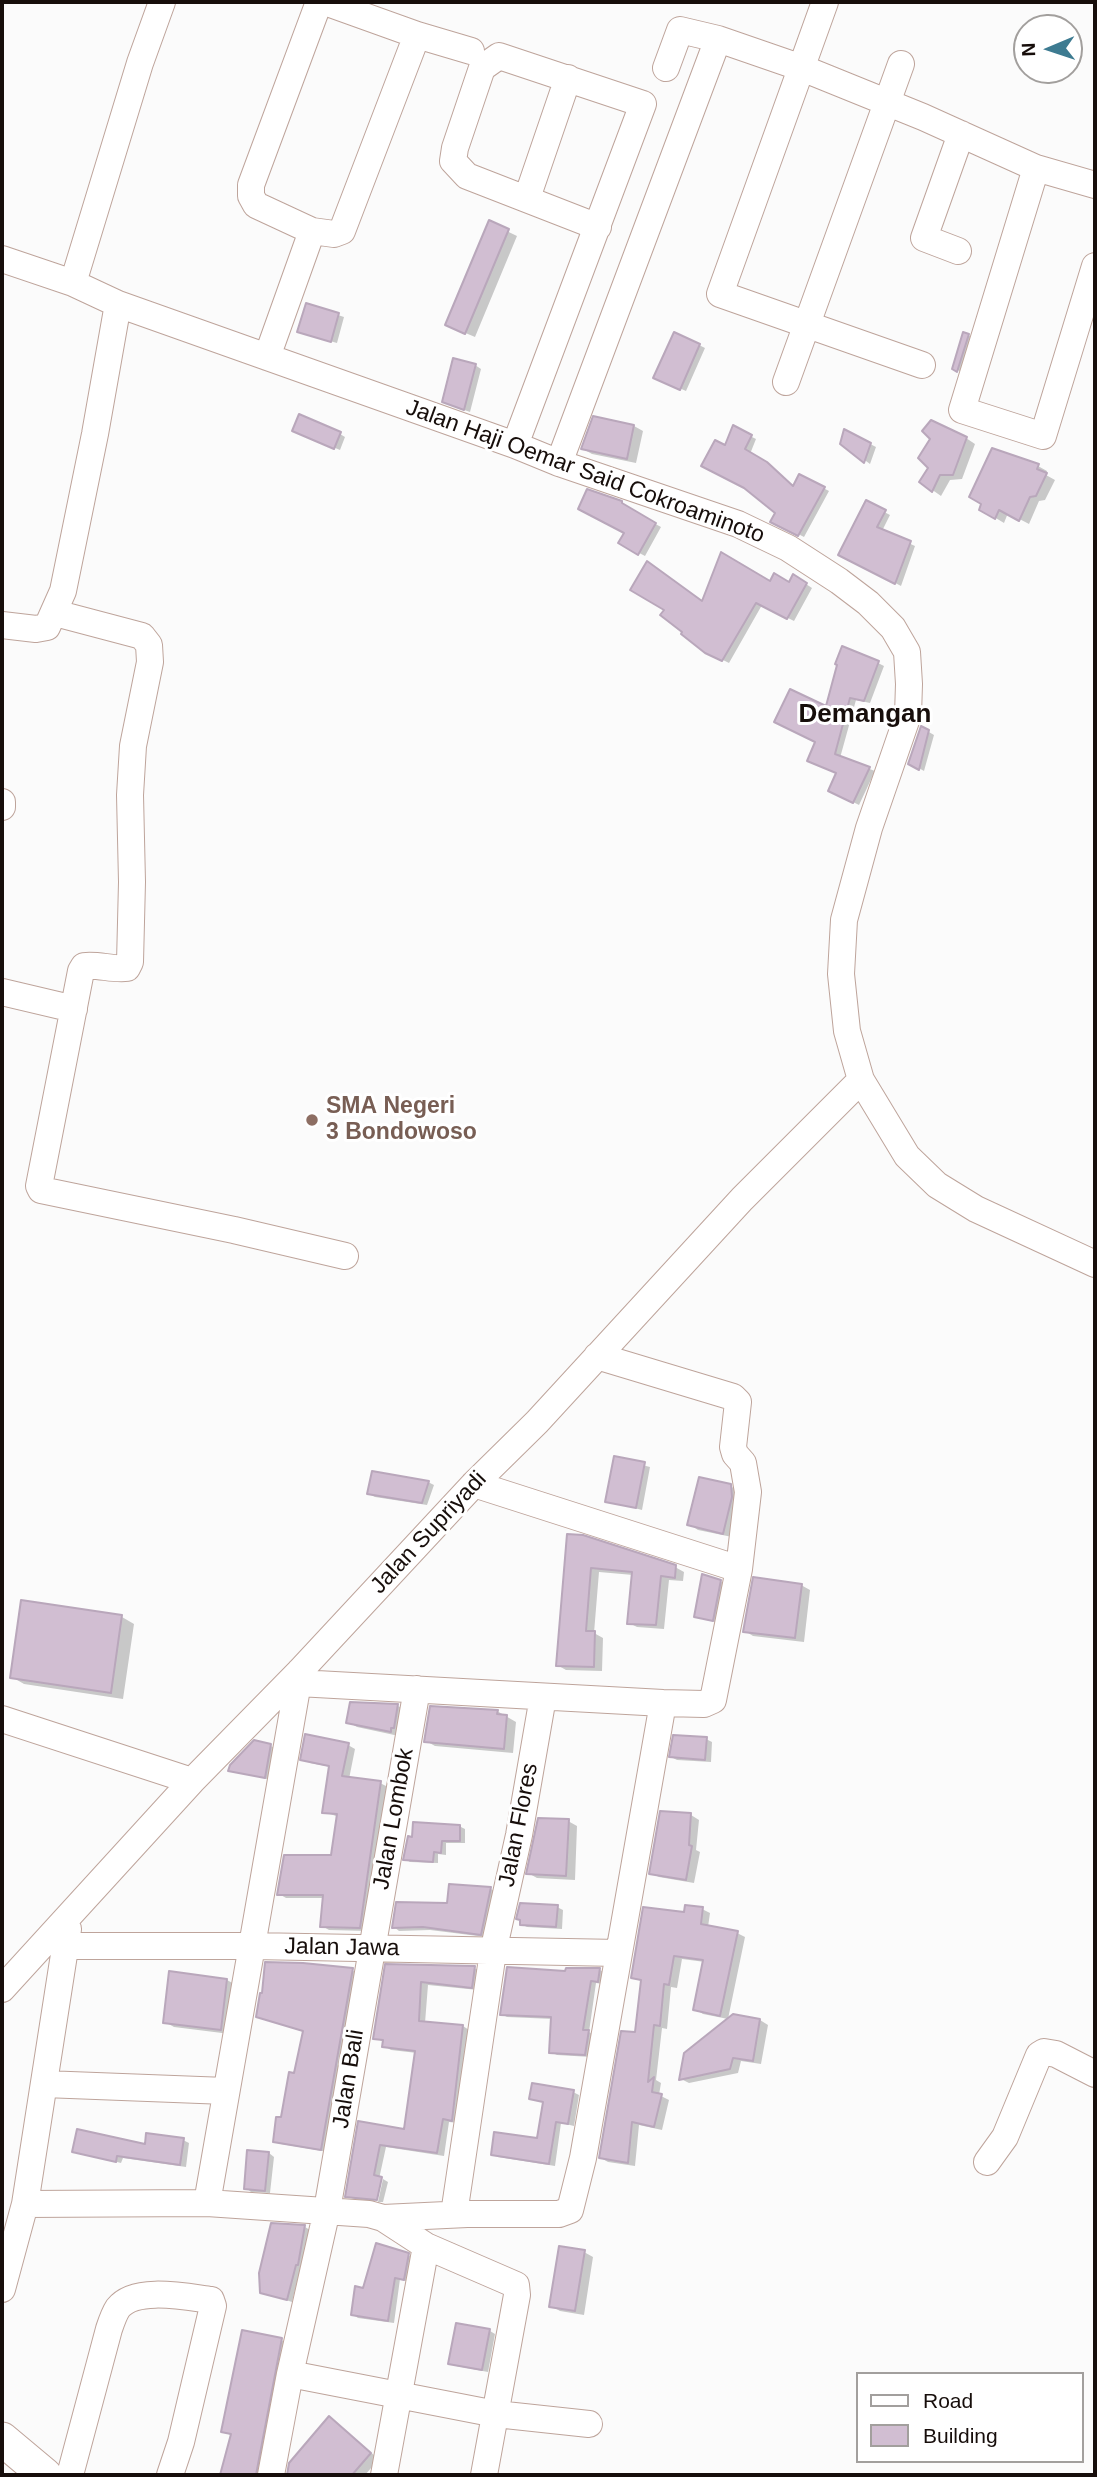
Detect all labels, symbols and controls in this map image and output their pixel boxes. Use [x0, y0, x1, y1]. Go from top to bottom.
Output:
north arrow [1013, 14, 1083, 84]
text: N [1018, 42, 1039, 57]
street label: Jalan Haji Oemar Said Cokroaminoto [402, 394, 768, 550]
district label: Demangan [799, 699, 931, 731]
place label: SMA Negeri 3 Bondowoso [326, 1093, 477, 1147]
marker: SMA Negeri 3 Bondowoso [304, 1112, 320, 1128]
street label: Jalan Supriyadi [365, 1466, 493, 1600]
street label: Jalan Lombok [368, 1746, 420, 1892]
street label: Jalan Flores [494, 1761, 544, 1889]
street label: Jalan Jawa [284, 1933, 400, 1963]
street label: Jalan Bali [328, 2028, 370, 2130]
legend [856, 2372, 1083, 2463]
text: Road [923, 2389, 973, 2412]
text: Building [923, 2424, 998, 2447]

